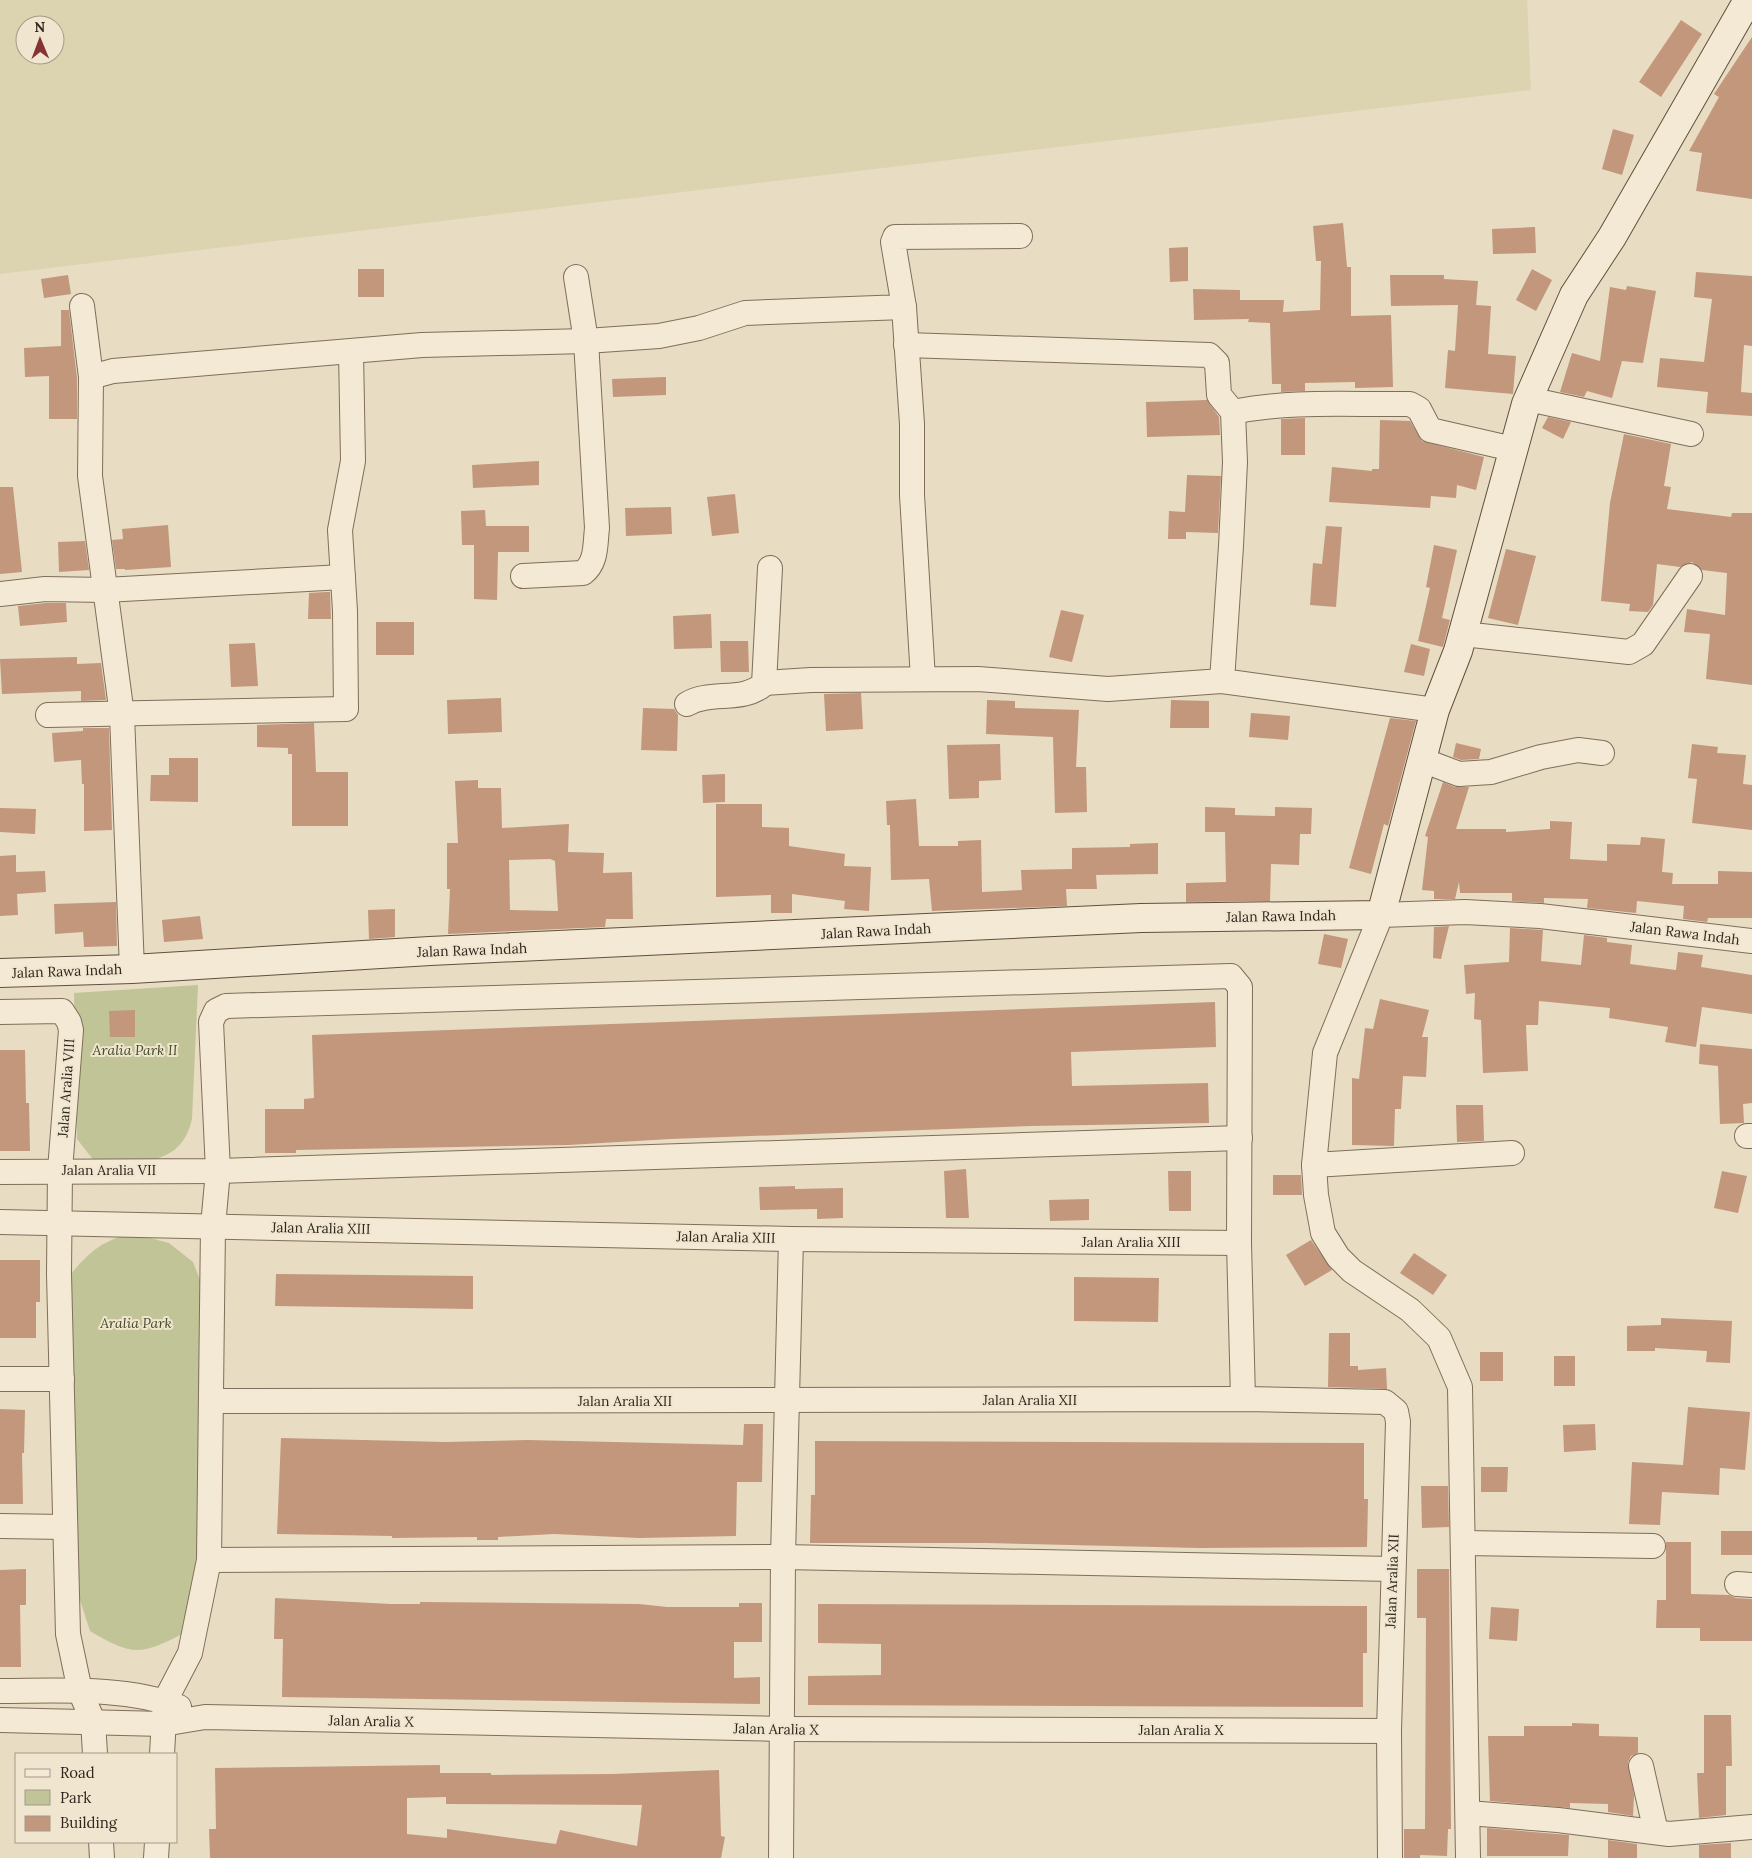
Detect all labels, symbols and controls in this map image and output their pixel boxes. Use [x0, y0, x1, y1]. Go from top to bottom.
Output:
north arrow [15, 15, 65, 65]
text: N [34, 18, 46, 36]
street label: Jalan Rawa Indah [1225, 906, 1336, 926]
street label: Jalan Rawa Indah [1628, 917, 1741, 949]
street label: Jalan Rawa Indah [819, 919, 932, 943]
street label: Jalan Rawa Indah [416, 939, 527, 961]
street label: Jalan Rawa Indah [11, 960, 122, 982]
street label: Jalan Aralia VIII [53, 1038, 78, 1139]
park label: Aralia Park II [92, 1041, 178, 1059]
street label: Jalan Aralia VII [61, 1161, 156, 1179]
street label: Jalan Aralia XIII [270, 1218, 371, 1238]
street label: Jalan Aralia XIII [675, 1227, 776, 1247]
street label: Jalan Aralia XIII [1080, 1233, 1181, 1251]
park label: Aralia Park [99, 1314, 172, 1332]
street label: Jalan Aralia XII [982, 1391, 1077, 1409]
street label: Jalan Aralia XII [577, 1392, 672, 1410]
street label: Jalan Aralia XII [1381, 1533, 1403, 1630]
street label: Jalan Aralia X [327, 1711, 415, 1731]
street label: Jalan Aralia X [732, 1719, 820, 1739]
street label: Jalan Aralia X [1137, 1721, 1224, 1739]
legend [15, 1753, 178, 1843]
text: Road [60, 1763, 95, 1782]
text: Park [60, 1788, 91, 1807]
text: Building [60, 1813, 118, 1832]

